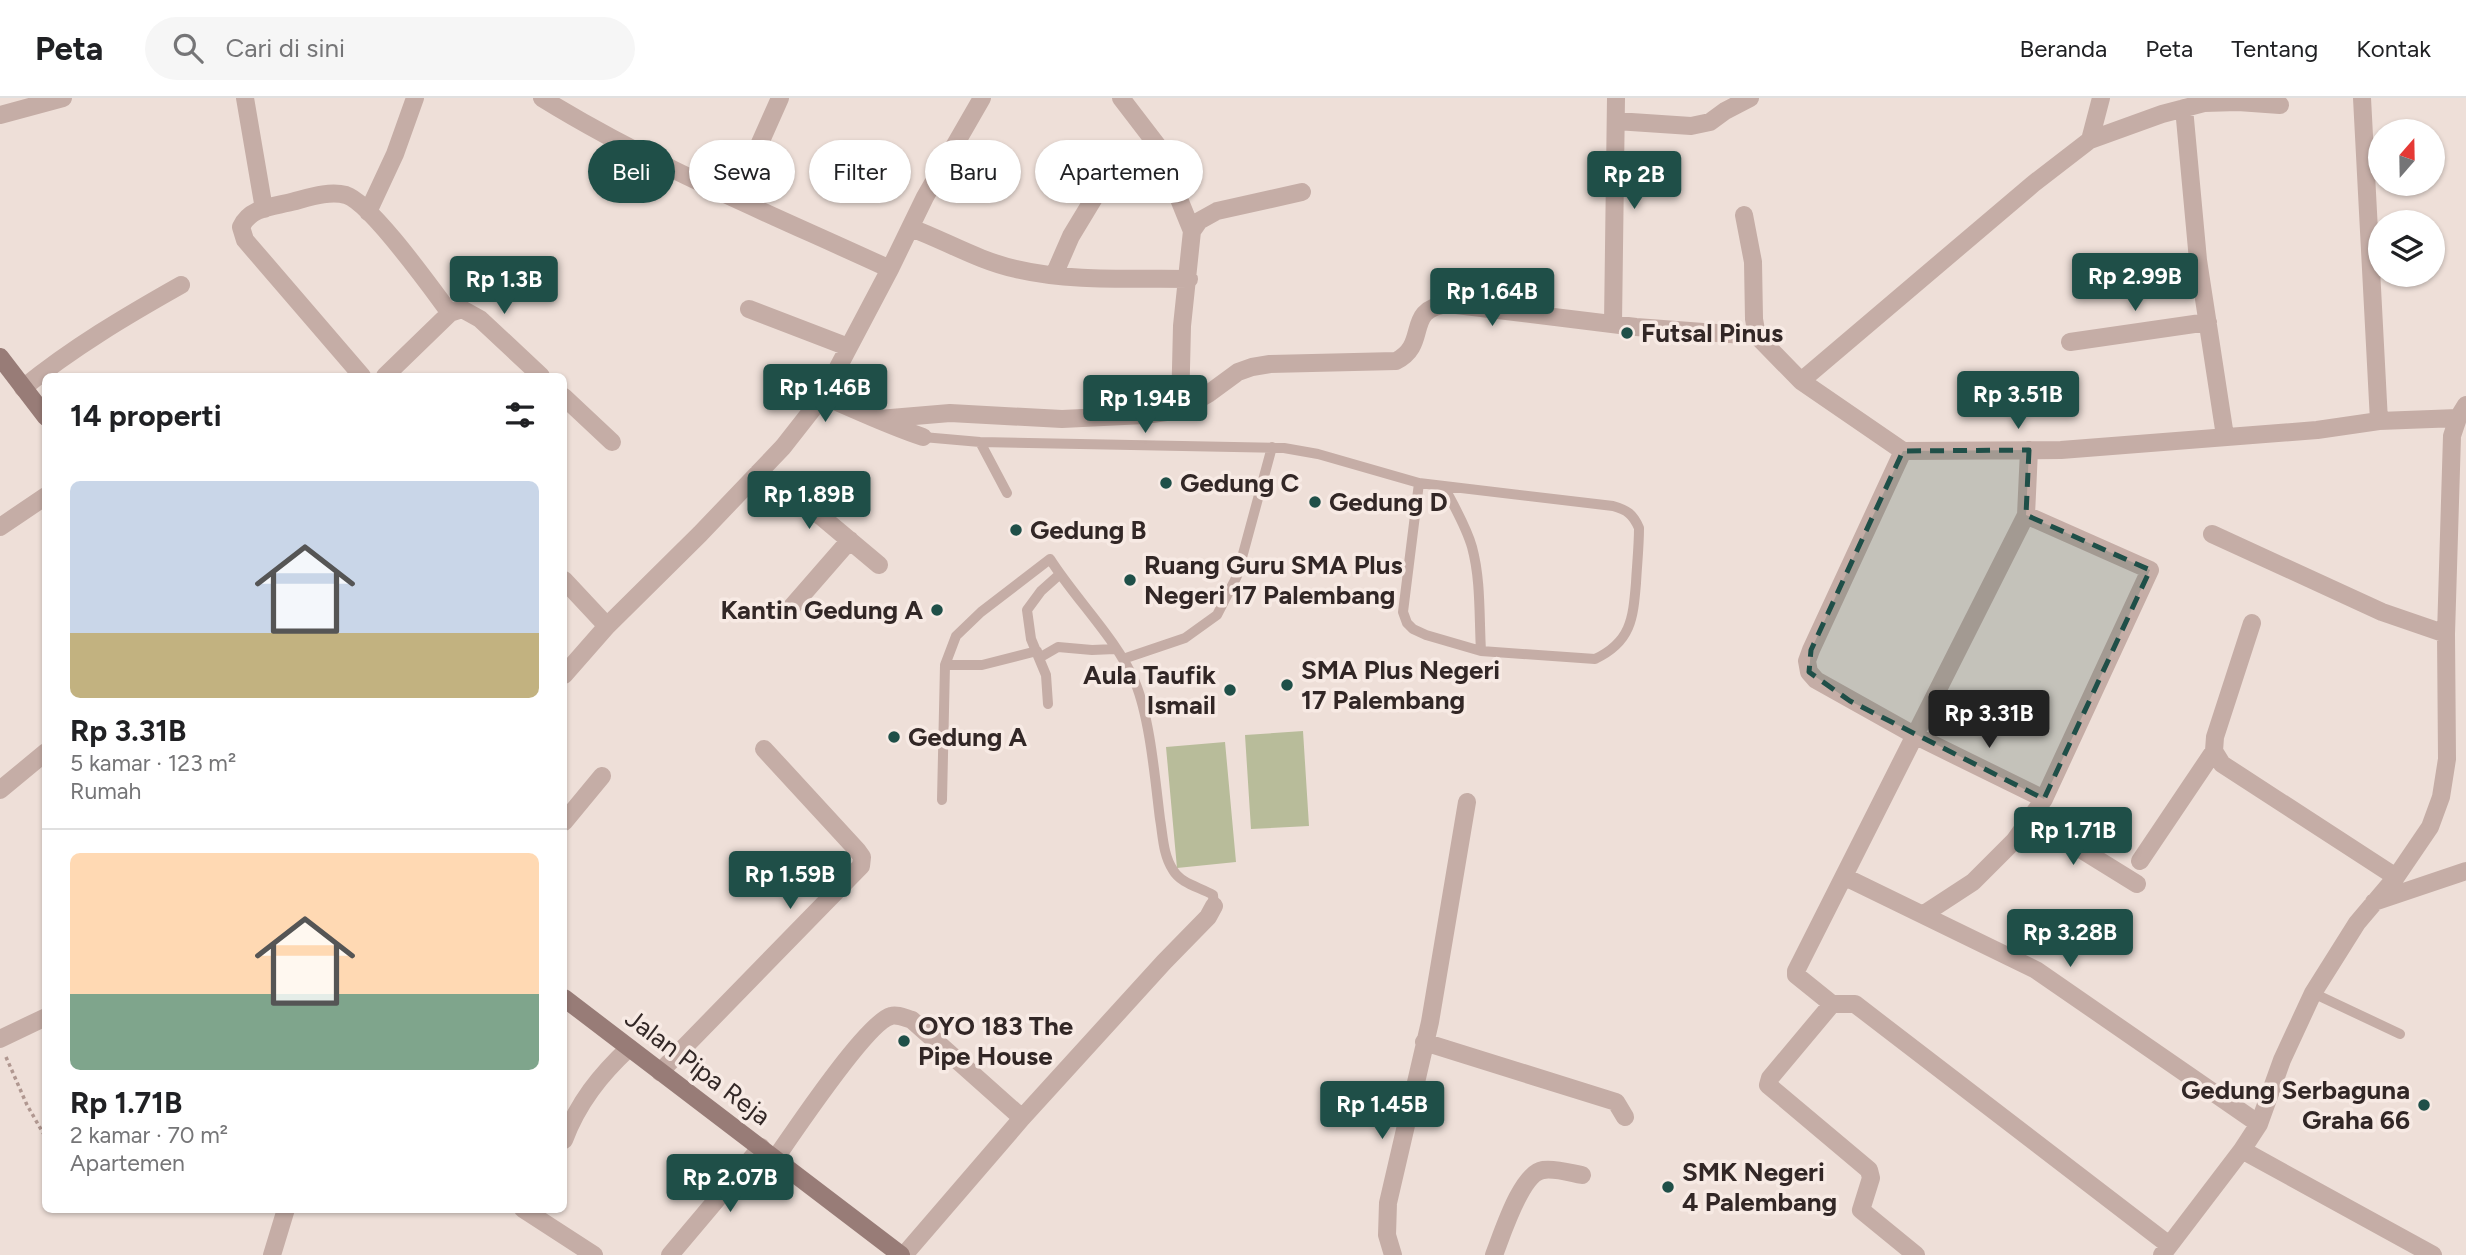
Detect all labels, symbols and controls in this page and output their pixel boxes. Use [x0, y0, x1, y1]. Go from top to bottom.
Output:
search box [145, 17, 635, 80]
text: Peta [35, 29, 103, 68]
icon: search [169, 29, 207, 67]
text: Cari di sini [225, 32, 345, 64]
text: Beranda [2020, 34, 2107, 63]
text: Peta [2145, 34, 2193, 63]
text: Tentang [2231, 34, 2318, 63]
text: Kontak [2356, 34, 2431, 63]
north arrow [2368, 119, 2445, 196]
map controls [2368, 119, 2445, 287]
chip: Beli [588, 140, 675, 203]
chip: Sewa [689, 140, 795, 203]
chip: Filter [809, 140, 911, 203]
chip: Baru [925, 140, 1021, 203]
chip: Apartemen [1035, 140, 1203, 203]
pin: Rp 2B [1585, 152, 1683, 211]
text: Rp 2B [1603, 160, 1665, 188]
button: layers [2368, 210, 2445, 287]
pin: Rp 2.99B [2063, 254, 2207, 313]
pin: Rp 1.3B [439, 256, 569, 316]
text: Rp 2.99B [2088, 262, 2182, 290]
text: Rp 1.3B [466, 265, 542, 293]
pin: Rp 1.64B [1420, 268, 1564, 328]
text: Rp 1.64B [1446, 277, 1538, 305]
place label: Futsal Pinus [1641, 317, 1783, 349]
marker: Futsal Pinus [1619, 325, 1635, 341]
pin: Rp 1.46B [753, 364, 897, 424]
pin: Rp 3.51B [1946, 372, 2090, 431]
text: Rp 1.46B [779, 373, 871, 401]
pin: Rp 1.94B [1073, 376, 1217, 435]
text: Rp 3.51B [1973, 380, 2063, 408]
text: Rp 1.94B [1099, 384, 1191, 412]
icon: filters [501, 396, 539, 434]
text: 14 properti [70, 397, 222, 434]
place label: Gedung C [1180, 467, 1300, 499]
pin: Rp 1.89B [737, 472, 881, 531]
marker: Gedung C [1158, 475, 1174, 491]
text: Rp 1.89B [763, 480, 855, 508]
place label: Gedung D [1329, 486, 1448, 518]
marker: Gedung D [1307, 494, 1323, 510]
place label: Gedung B [1030, 514, 1146, 546]
marker: Gedung B [1008, 522, 1024, 538]
icon: home [242, 526, 368, 652]
place label: Ruang Guru SMA Plus Negeri 17 Palembang [1144, 549, 1403, 611]
marker: Ruang Guru SMA Plus Negeri 17 Palembang [1122, 572, 1138, 588]
place label: Kantin Gedung A [721, 594, 923, 626]
marker: Kantin Gedung A [929, 602, 945, 618]
place label: SMA Plus Negeri 17 Palembang [1301, 654, 1500, 716]
place label: Aula Taufik Ismail [1083, 659, 1216, 721]
marker: SMA Plus Negeri 17 Palembang [1279, 677, 1295, 693]
marker: Aula Taufik Ismail [1222, 682, 1238, 698]
pin: Rp 3.31B [1917, 690, 2061, 750]
text: Rp 3.31B [1944, 699, 2034, 727]
text: Rp 3.31B [70, 712, 186, 749]
place label: Gedung A [908, 721, 1028, 753]
marker: Gedung A [886, 729, 902, 745]
text: 5 kamar · 123 m² [70, 749, 236, 777]
text: Rumah [70, 777, 141, 805]
pin: Rp 1.71B [2001, 808, 2145, 867]
text: Rp 1.71B [2030, 816, 2116, 844]
pin: Rp 1.59B [718, 852, 862, 911]
text: Rp 1.59B [745, 860, 835, 888]
icon: home [242, 898, 368, 1024]
pin: Rp 3.28B [1998, 910, 2142, 969]
text: Rp 3.28B [2023, 918, 2117, 946]
street label: Jalan Pipa Reja [619, 1002, 777, 1132]
place label: OYO 183 The Pipe House [918, 1010, 1073, 1072]
marker: OYO 183 The Pipe House [896, 1033, 912, 1049]
place label: Gedung Serbaguna Graha 66 [2181, 1074, 2410, 1136]
pin: Rp 1.45B [1310, 1082, 1454, 1141]
text: Rp 1.71B [70, 1084, 182, 1121]
text: Rp 1.45B [1336, 1090, 1428, 1118]
marker: Gedung Serbaguna Graha 66 [2416, 1097, 2432, 1113]
text: 2 kamar · 70 m² [70, 1121, 228, 1149]
text: Apartemen [70, 1149, 185, 1177]
pin: Rp 2.07B [658, 1154, 802, 1214]
place label: SMK Negeri 4 Palembang [1682, 1156, 1837, 1218]
text: Rp 2.07B [683, 1163, 777, 1191]
marker: SMK Negeri 4 Palembang [1660, 1179, 1676, 1195]

